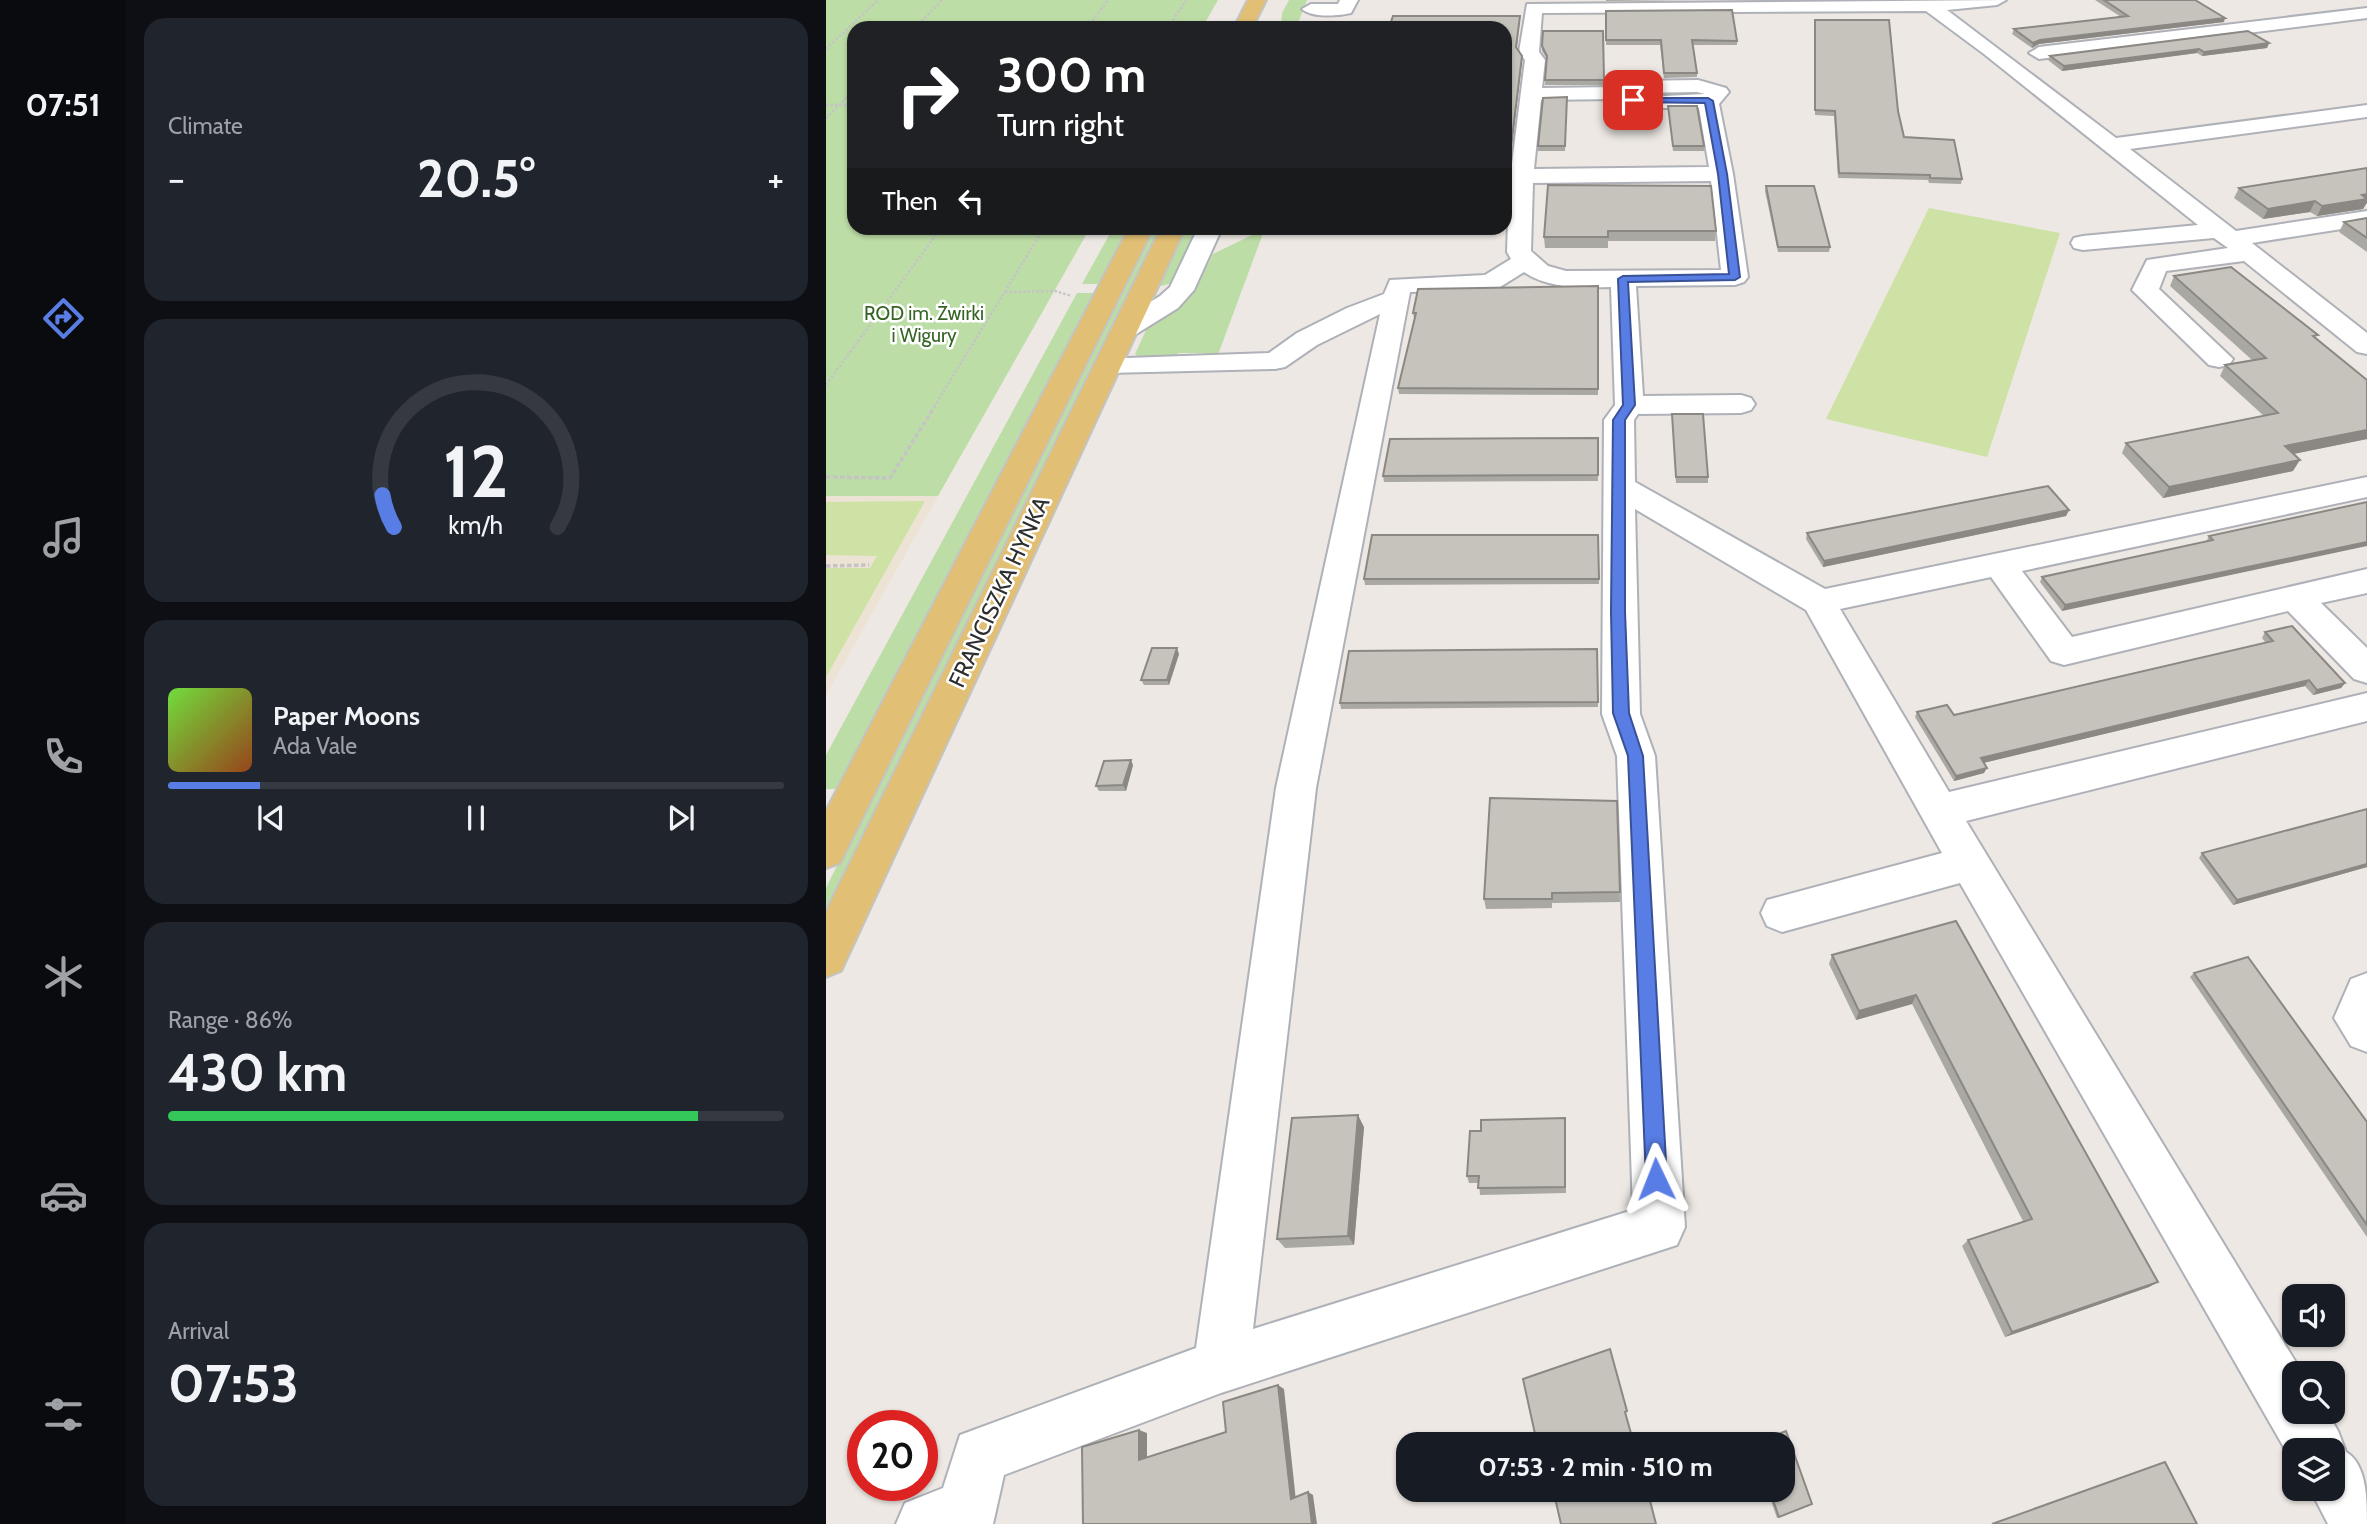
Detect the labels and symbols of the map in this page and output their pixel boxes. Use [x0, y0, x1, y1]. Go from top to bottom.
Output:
pin [1603, 70, 1663, 130]
park label: ROD im. Żwirki i Wigury [864, 302, 984, 347]
street label: FRANCISZKA HYNKA [942, 492, 1056, 692]
position arrow [1619, 1142, 1693, 1216]
speed limit sign: 20 [847, 1410, 938, 1501]

